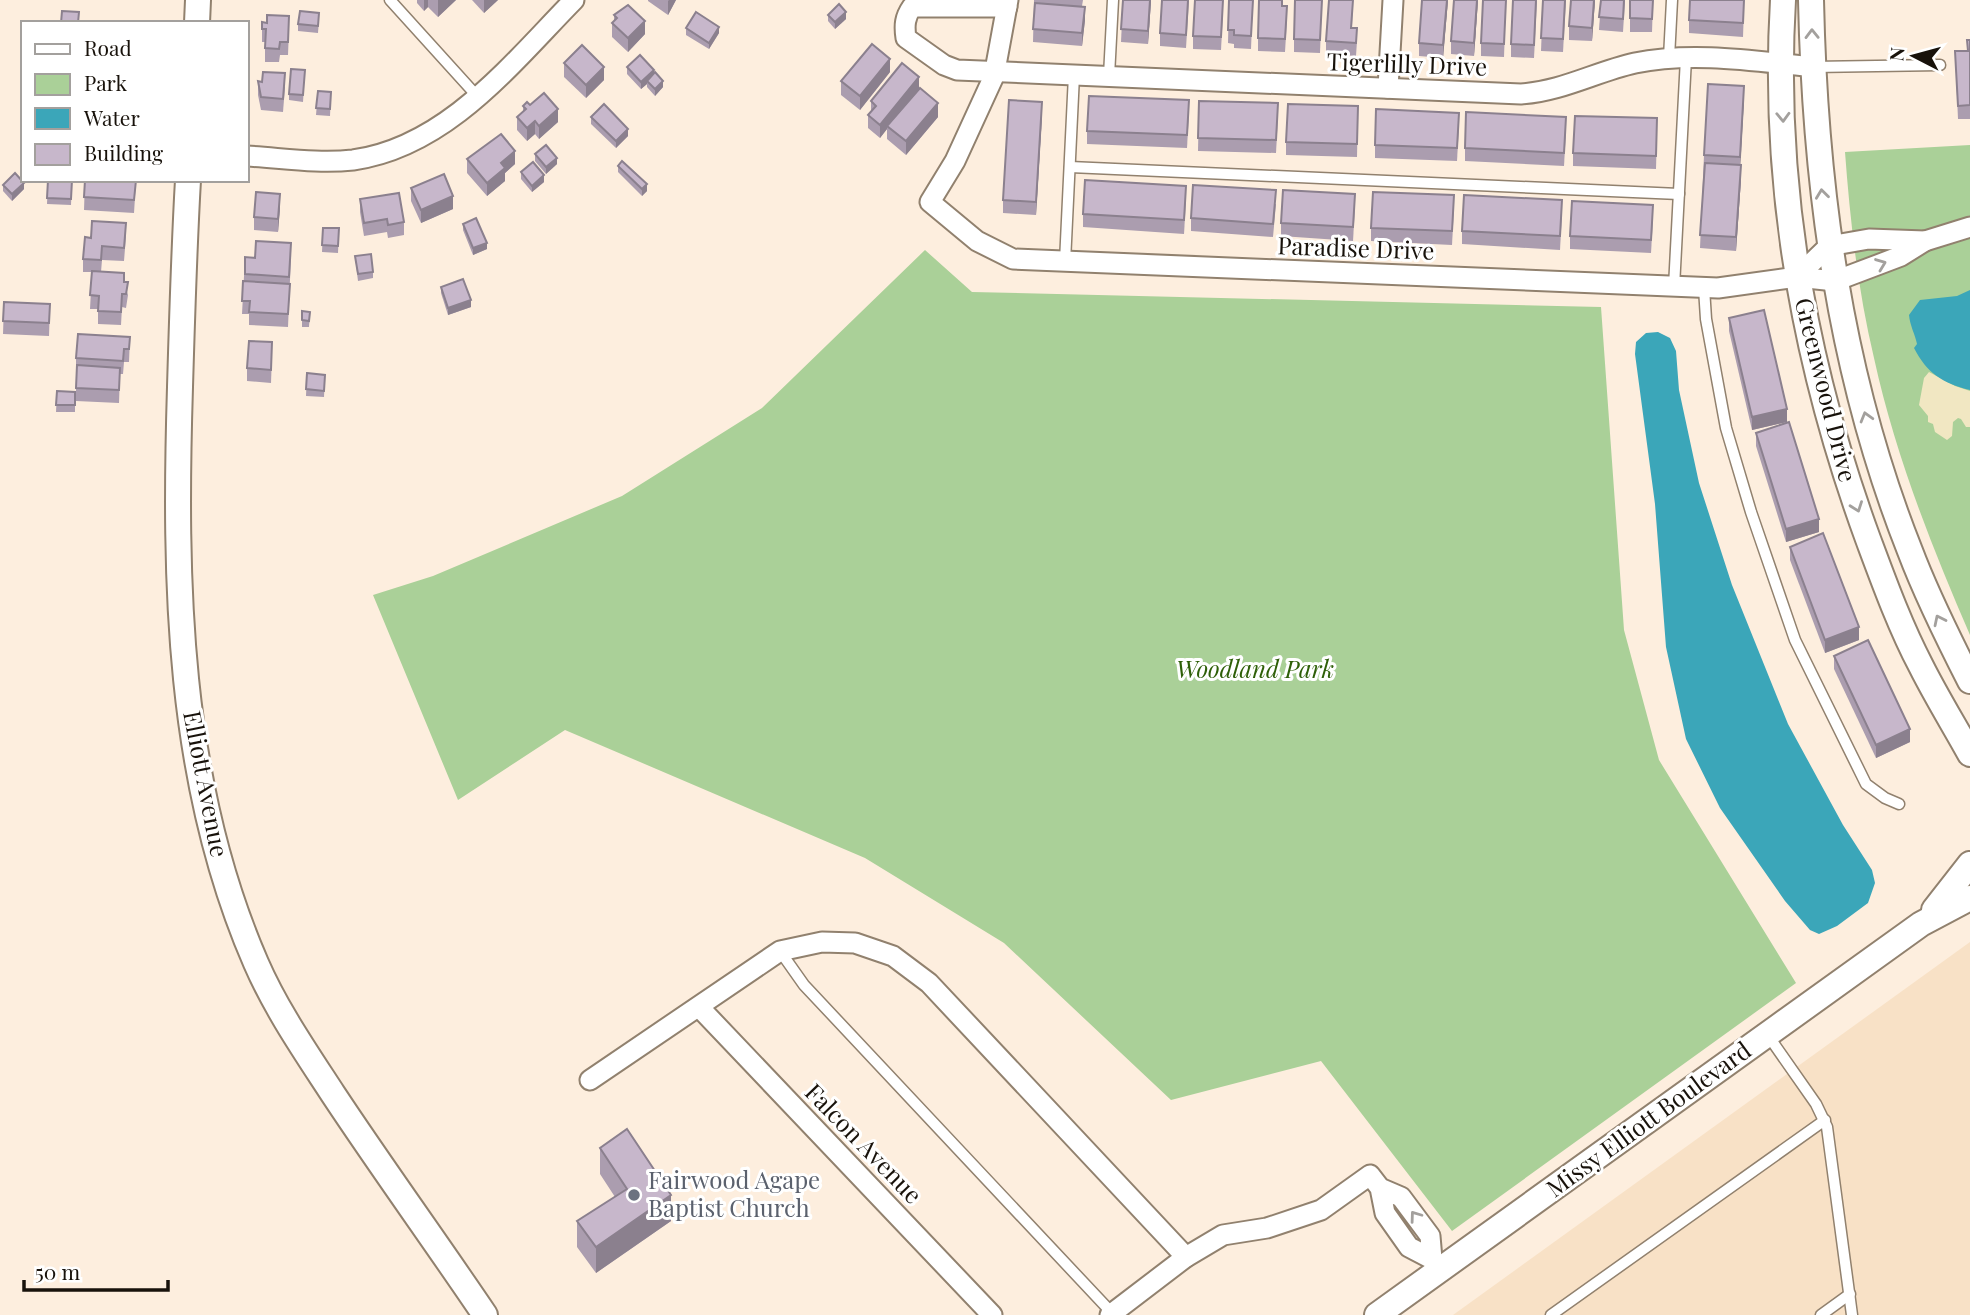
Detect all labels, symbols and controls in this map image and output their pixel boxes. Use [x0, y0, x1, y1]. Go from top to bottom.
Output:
legend [21, 21, 248, 182]
north arrow [1879, 21, 1949, 91]
one-way arrow [1804, 28, 1820, 38]
text: Road [84, 33, 132, 61]
street label: Tigerlilly Drive [1326, 44, 1488, 82]
text: N [1882, 46, 1910, 62]
text: Park [84, 68, 128, 96]
text: Water [83, 103, 140, 131]
one-way arrow [1775, 112, 1790, 123]
text: Building [84, 138, 163, 166]
one-way arrow [1815, 188, 1830, 200]
street label: Paradise Drive [1277, 228, 1435, 266]
one-way arrow [1875, 258, 1887, 272]
street label: Greenwood Drive [1789, 294, 1865, 485]
one-way arrow [1860, 411, 1874, 423]
one-way arrow [1848, 501, 1862, 513]
one-way arrow [1934, 615, 1948, 627]
park label: Woodland Park [1176, 652, 1334, 684]
street label: Elliott Avenue [177, 708, 237, 860]
street label: Missy Elliott Boulevard [1539, 1033, 1757, 1203]
street label: Falcon Avenue [799, 1076, 930, 1210]
place label: Fairwood Agape Baptist Church [648, 1163, 820, 1223]
marker: Fairwood Agape Baptist Church [626, 1187, 642, 1203]
one-way arrow [1411, 1211, 1423, 1223]
scale bar [24, 1248, 168, 1292]
text: 50 m [35, 1257, 81, 1285]

